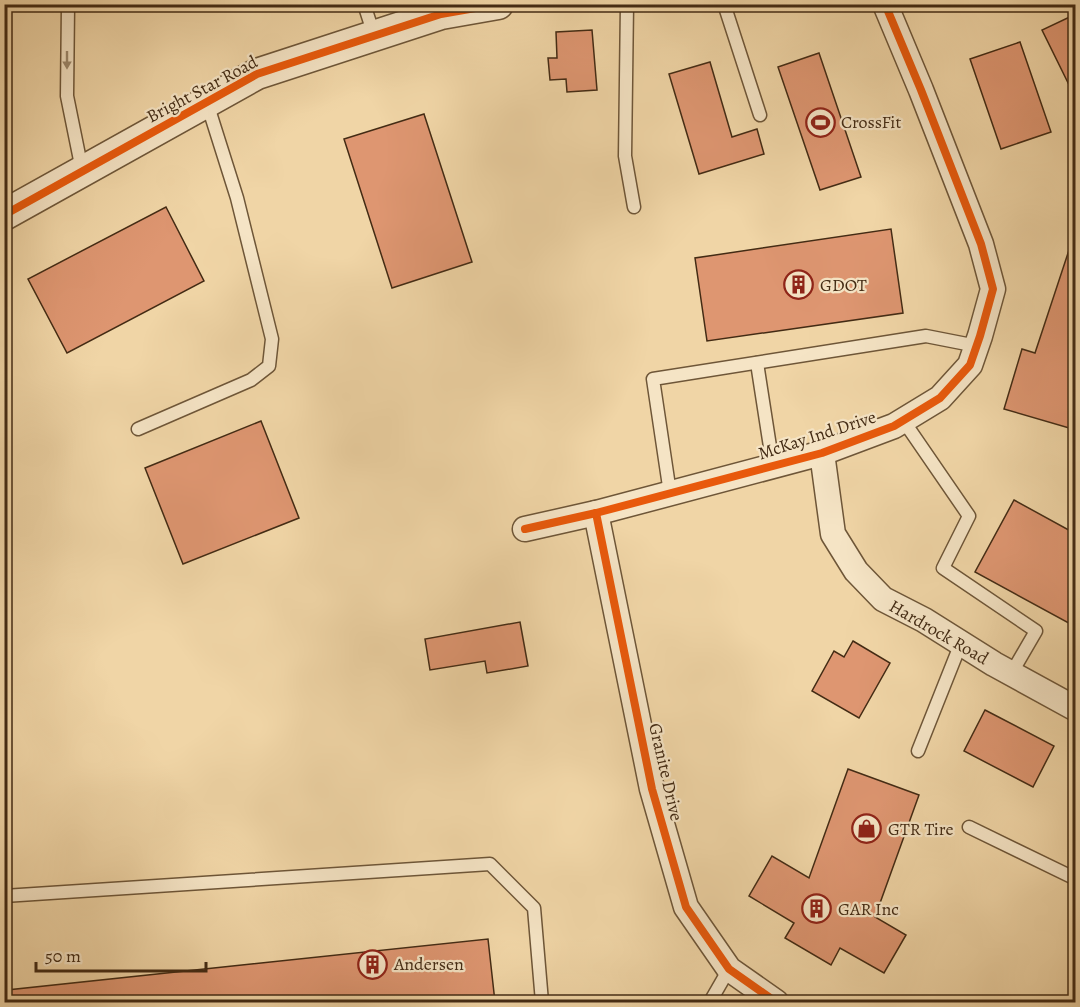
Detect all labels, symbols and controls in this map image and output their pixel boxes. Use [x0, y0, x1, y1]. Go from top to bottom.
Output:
one-way arrow [62, 50, 72, 69]
street label: Bright Star Road [142, 50, 262, 128]
sports icon: CrossFit [804, 106, 836, 138]
place label: CrossFit [841, 110, 901, 134]
building icon: GDOT [783, 269, 815, 301]
place label: GDOT [820, 273, 867, 297]
street label: McKay Ind Drive [755, 405, 879, 465]
street label: Hardrock Road [885, 594, 993, 670]
street label: Granite Drive [643, 721, 689, 823]
shop icon: GTR Tire [851, 813, 883, 845]
place label: GTR Tire [888, 817, 954, 841]
building icon: GAR Inc [801, 893, 833, 925]
place label: GAR Inc [838, 897, 899, 921]
scale bar [36, 935, 206, 973]
text: 50 m [45, 944, 81, 968]
building icon: Andersen [357, 948, 389, 980]
place label: Andersen [393, 952, 464, 976]

